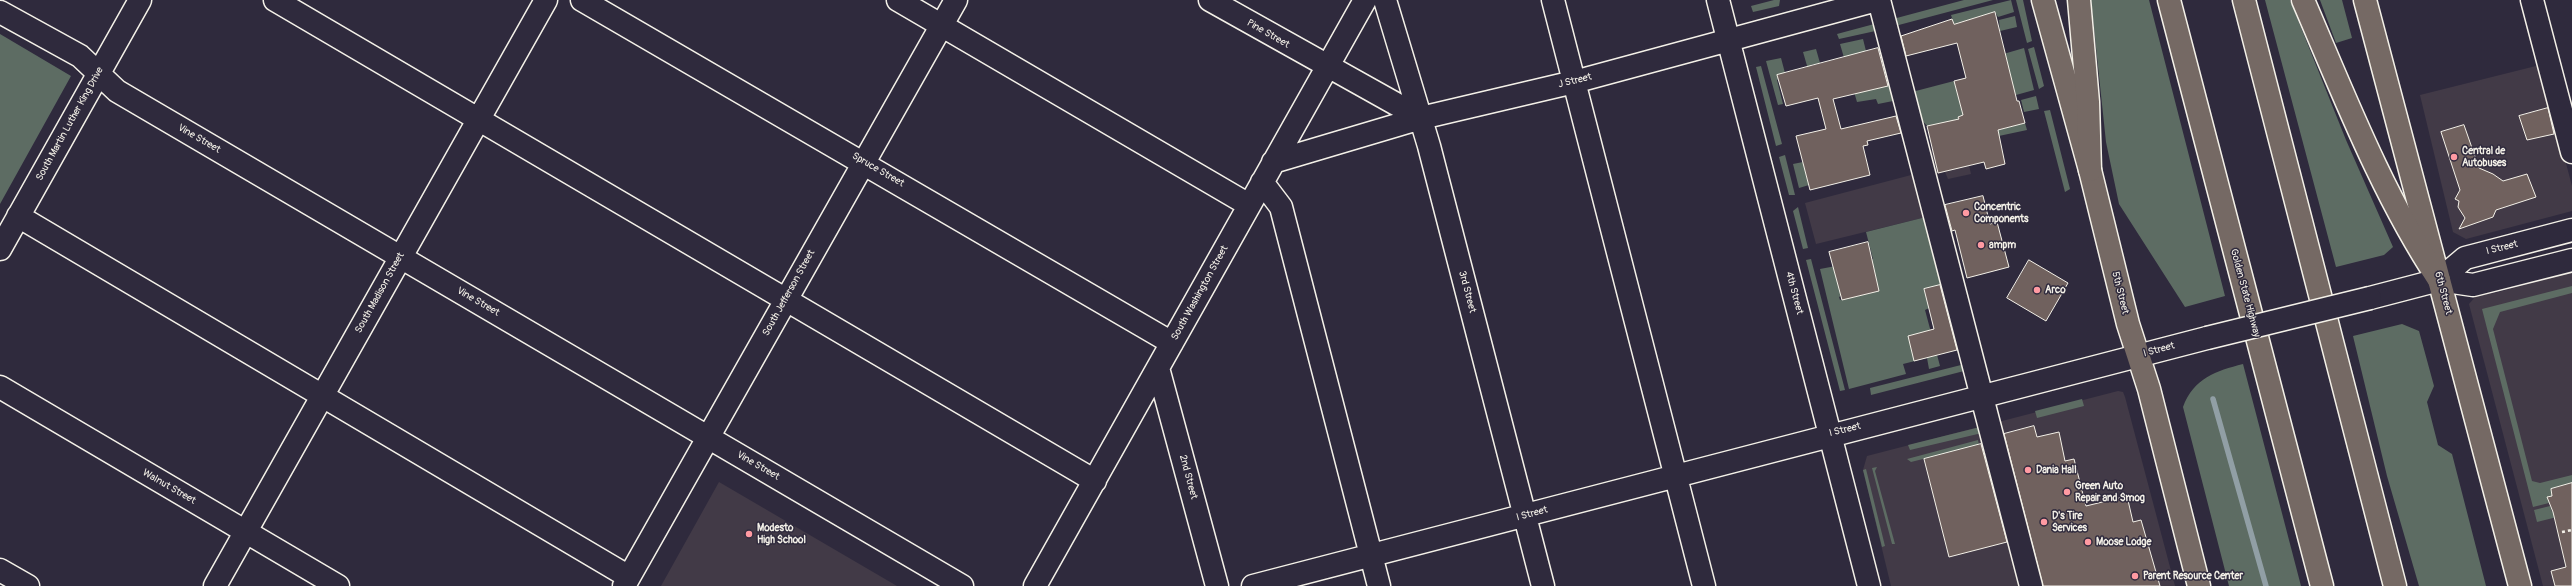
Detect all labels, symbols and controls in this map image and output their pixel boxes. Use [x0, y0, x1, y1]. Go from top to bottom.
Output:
street label: Pine Street [1245, 17, 1291, 51]
street label: South Martin Luther King Drive [34, 65, 106, 183]
street label: J Street [1557, 71, 1593, 91]
street label: Vine Street [175, 122, 223, 156]
place label: Central de Autobuses [2462, 145, 2506, 168]
street label: Spruce Street [850, 150, 906, 190]
marker: Central de Autobuses [2449, 152, 2459, 162]
place label: Concentric Components [1974, 201, 2029, 224]
marker: Concentric Components [1961, 208, 1971, 218]
street label: I Street [2485, 238, 2519, 258]
place label: ampm [1989, 239, 2016, 251]
marker: ampm [1976, 240, 1986, 250]
street label: South Washington Street [1169, 244, 1231, 342]
street label: South Jefferson Street [760, 248, 818, 338]
street label: Golden State Highway [2227, 248, 2263, 338]
street label: South Madison Street [353, 251, 407, 335]
street label: 3rd Street [1456, 270, 1478, 314]
street label: 4th Street [1783, 270, 1805, 316]
street label: 5th Street [2109, 270, 2131, 316]
street label: 6th Street [2432, 270, 2454, 316]
place label: Arco [2045, 284, 2066, 296]
street label: Vine Street [454, 285, 502, 319]
marker: Arco [2032, 285, 2042, 295]
street label: I Street [2142, 340, 2176, 360]
street label: I Street [1828, 420, 1862, 440]
street label: Vine Street [734, 449, 782, 483]
street label: 2nd Street [1176, 454, 1200, 500]
place label: Dania Hall [2036, 464, 2077, 476]
marker: Dania Hall [2023, 465, 2033, 475]
street label: Walnut Street [140, 467, 198, 507]
place label: Green Auto Repair and Smog [2075, 480, 2145, 504]
marker: Green Auto Repair and Smog [2062, 487, 2072, 497]
street label: I Street [1515, 504, 1549, 524]
place label: D's Tire Services [2052, 510, 2087, 534]
marker: D's Tire Services [2039, 517, 2049, 527]
place label: Modesto High School [757, 522, 806, 546]
marker: Modesto High School [744, 529, 754, 539]
place label: Moose Lodge [2096, 536, 2151, 548]
marker: Moose Lodge [2083, 537, 2093, 547]
place label: Parent Resource Center [2143, 570, 2243, 582]
marker: Parent Resource Center [2130, 571, 2140, 581]

